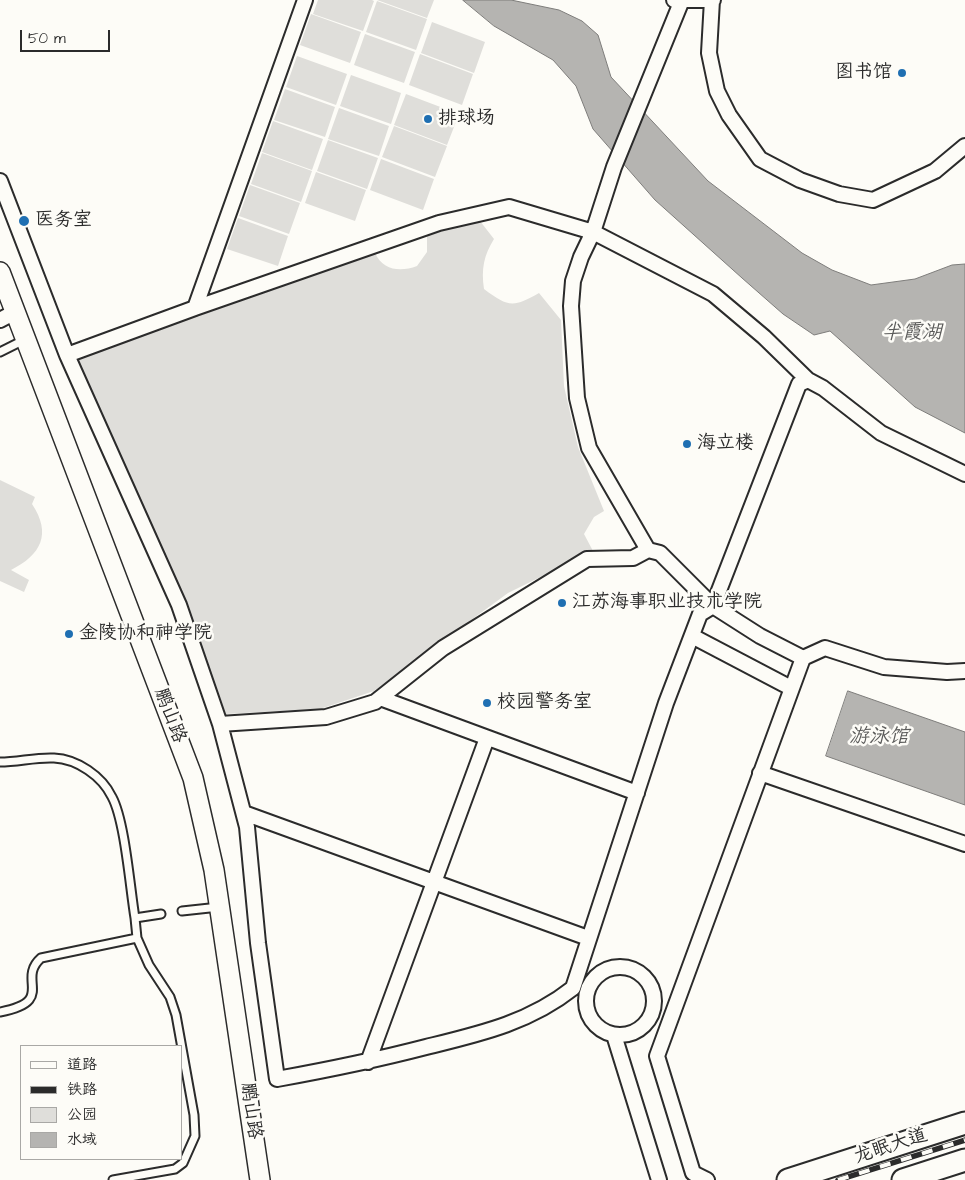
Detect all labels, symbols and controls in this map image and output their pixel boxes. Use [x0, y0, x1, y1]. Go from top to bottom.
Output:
scale bar [22, 20, 112, 52]
text: 50 m [28, 28, 66, 49]
place label: 图书馆 [835, 62, 892, 84]
marker: 图书馆 [896, 67, 908, 79]
place label: 排球场 [438, 108, 495, 130]
marker: 排球场 [422, 113, 434, 125]
place label: 医务室 [35, 210, 92, 232]
marker: 医务室 [17, 214, 31, 228]
water label: 半霞湖 [882, 322, 942, 346]
place label: 海立楼 [697, 433, 754, 455]
marker: 海立楼 [681, 438, 693, 450]
place label: 江苏海事职业技术学院 [572, 592, 762, 614]
marker: 江苏海事职业技术学院 [556, 597, 568, 609]
place label: 金陵协和神学院 [79, 623, 212, 645]
marker: 金陵协和神学院 [63, 628, 75, 640]
street label: 鹏山路 [148, 685, 190, 747]
place label: 校园警务室 [497, 692, 592, 714]
marker: 校园警务室 [481, 697, 493, 709]
water label: 游泳馆 [849, 726, 909, 750]
legend [20, 1045, 182, 1160]
text: 道路 [67, 1054, 97, 1075]
text: 铁路 [67, 1079, 97, 1100]
street label: 鹏山路 [235, 1081, 265, 1141]
text: 公园 [67, 1104, 97, 1125]
street label: 龙眠大道 [851, 1124, 931, 1170]
text: 水域 [67, 1129, 97, 1150]

